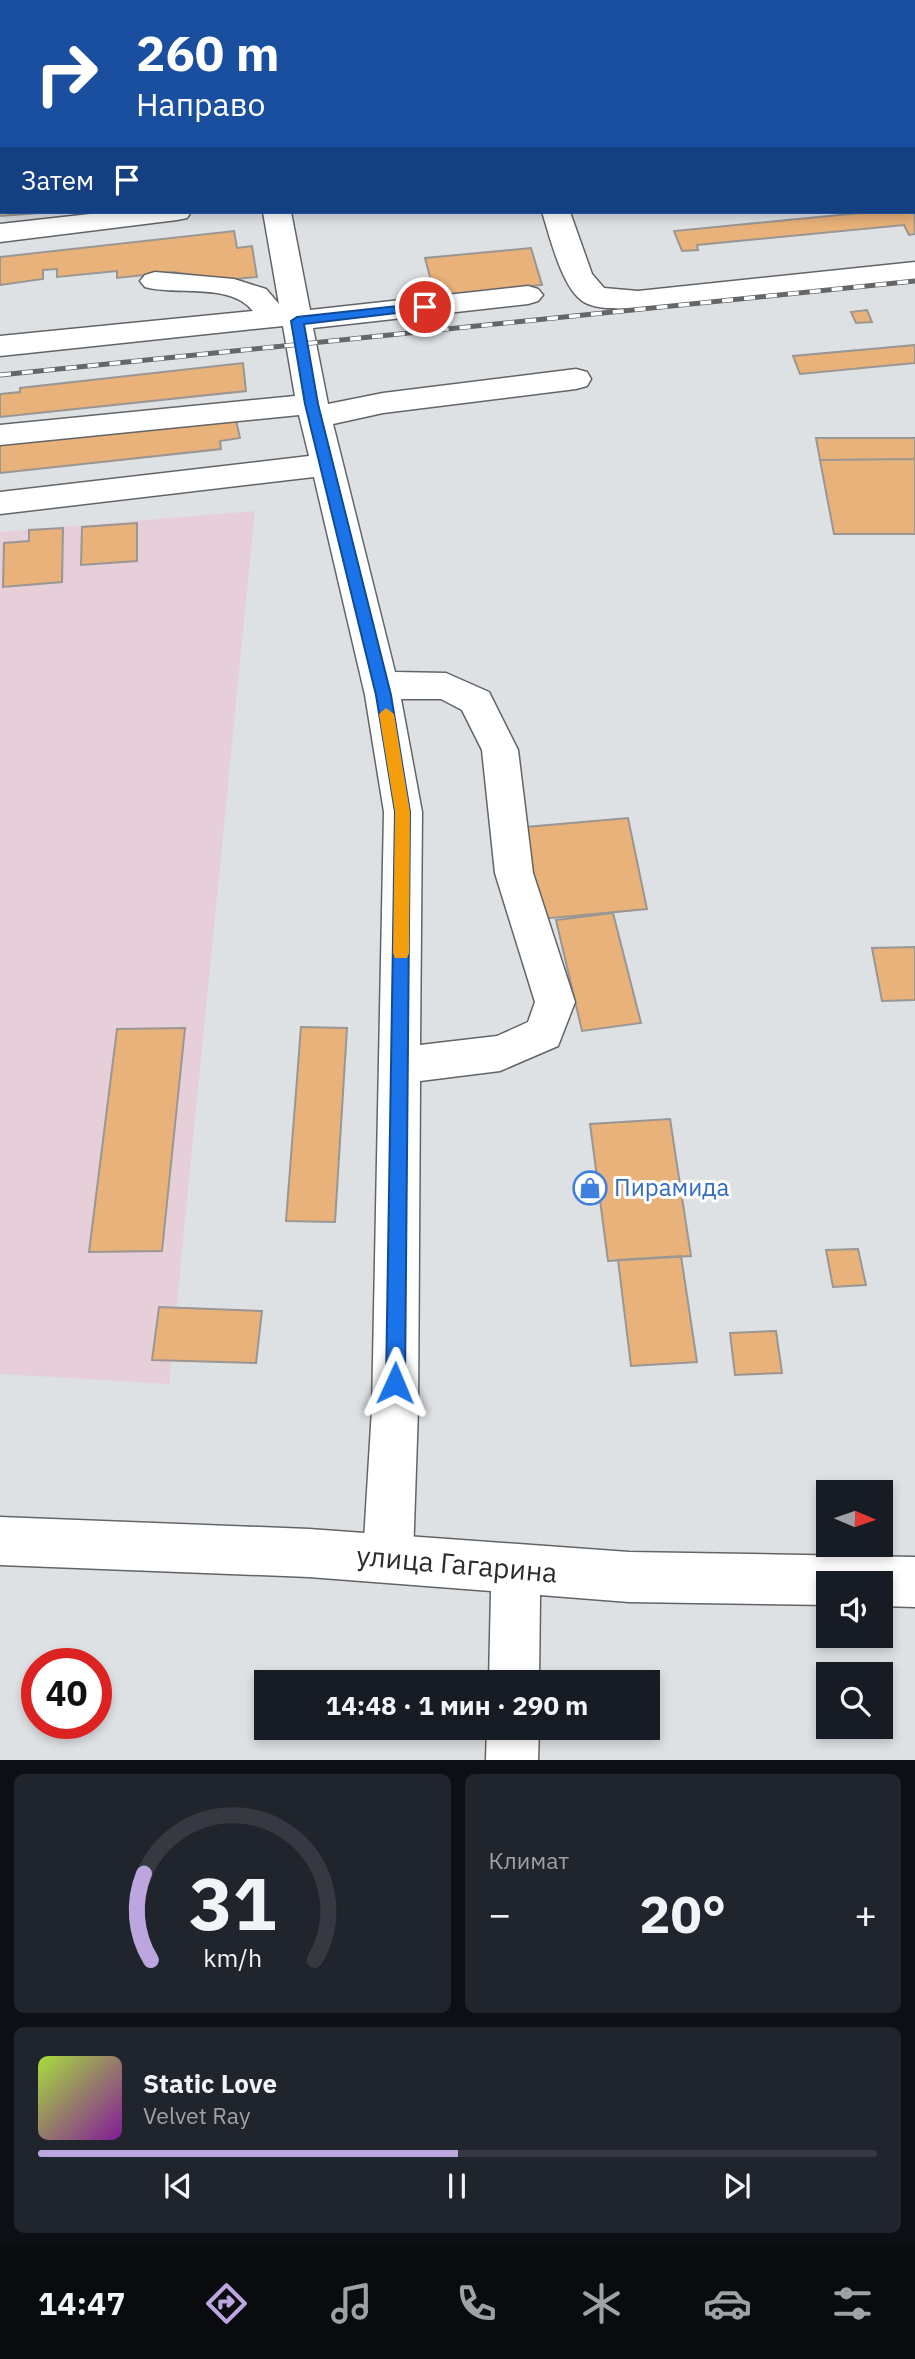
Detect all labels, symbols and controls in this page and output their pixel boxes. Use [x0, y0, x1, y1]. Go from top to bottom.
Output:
text: 260 m [136, 21, 280, 84]
icon: right [21, 28, 112, 119]
text: Направо [136, 83, 265, 125]
icon: arrive [108, 161, 146, 199]
text: Затем [21, 163, 94, 197]
pin [395, 277, 455, 337]
icon: arrive [406, 288, 444, 326]
shop icon: Пирамида [571, 1169, 609, 1207]
place label: Пирамида [614, 1171, 730, 1203]
position arrow [358, 1346, 432, 1420]
north arrow [816, 1480, 892, 1558]
map controls [816, 1480, 893, 1739]
street label: улица Гагарина [355, 1536, 559, 1591]
button: sound [816, 1571, 893, 1648]
speed limit sign: 40 [21, 1648, 112, 1739]
button: search [816, 1662, 893, 1739]
text: 14:48 · 1 мин · 290 m [326, 1688, 588, 1722]
text: Климат [489, 1845, 569, 1875]
text: 31 [189, 1855, 276, 1950]
text: 20° [639, 1880, 726, 1947]
text: − [489, 1889, 511, 1938]
text: + [854, 1889, 877, 1938]
text: km/h [203, 1940, 262, 1973]
text: Static Love [143, 2066, 277, 2100]
text: Velvet Ray [143, 2100, 250, 2130]
icon: previous [159, 2167, 197, 2205]
icon: pause [438, 2167, 476, 2205]
icon: next [718, 2167, 756, 2205]
icon: directions [202, 2279, 251, 2328]
icon: music [327, 2279, 376, 2328]
icon: phone [452, 2279, 501, 2328]
icon: climate [577, 2279, 626, 2328]
icon: car [703, 2279, 752, 2328]
icon: filters [828, 2279, 877, 2328]
text: 14:47 [38, 2282, 125, 2324]

